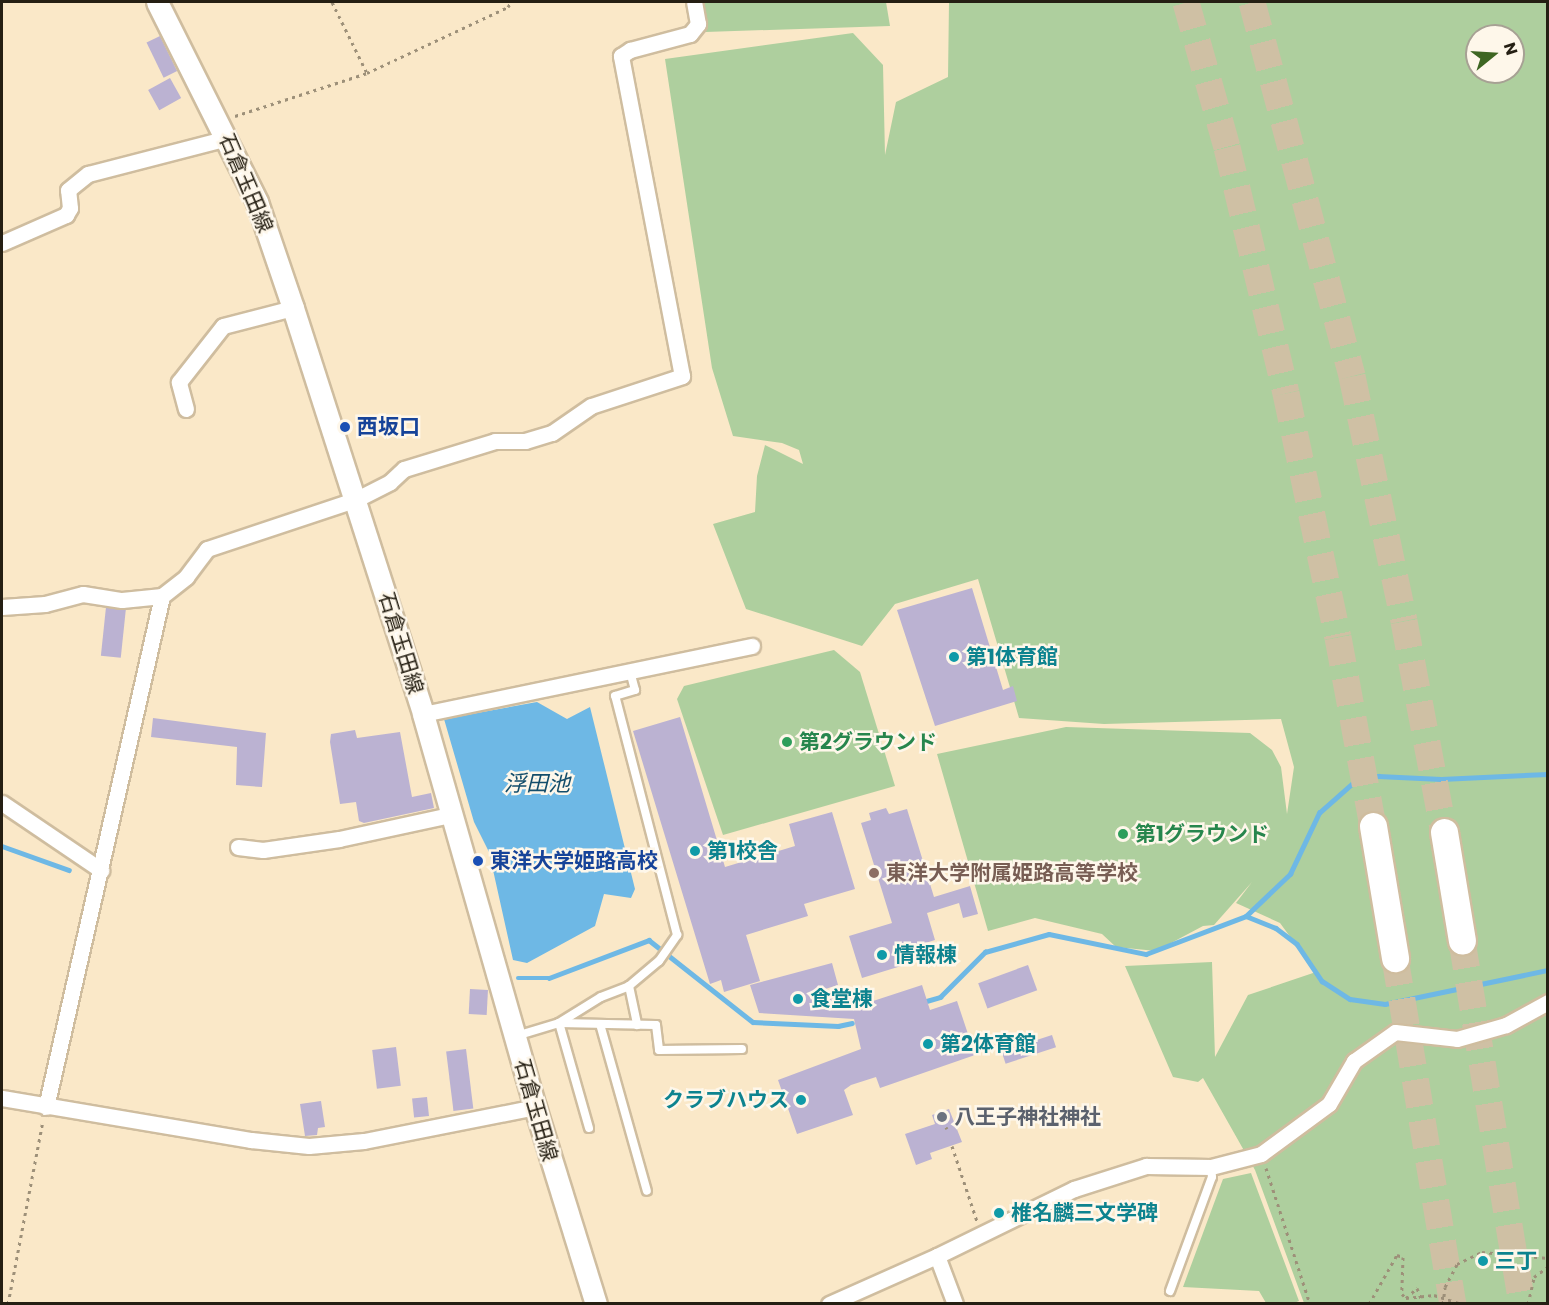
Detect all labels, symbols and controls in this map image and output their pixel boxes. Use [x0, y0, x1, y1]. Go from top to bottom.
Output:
north arrow [1465, 24, 1525, 84]
text: N [1498, 40, 1523, 58]
street label: 石倉玉田線 [214, 130, 278, 236]
place label: 西坂口 [357, 414, 420, 440]
marker: 西坂口 [338, 420, 352, 434]
street label: 石倉玉田線 [374, 589, 428, 697]
place label: 第1体育館 [966, 644, 1058, 670]
marker: 第1体育館 [947, 650, 961, 664]
place label: 第2グラウンド [799, 729, 937, 755]
marker: 第2グラウンド [780, 735, 794, 749]
water label: 浮田池 [504, 771, 570, 797]
place label: 第1グラウンド [1135, 821, 1269, 847]
marker: 第1グラウンド [1116, 827, 1130, 841]
place label: 第1校舎 [707, 838, 778, 864]
marker: 第1校舎 [688, 844, 702, 858]
place label: 東洋大学姫路高校 [490, 848, 658, 874]
marker: 東洋大学姫路高校 [471, 854, 485, 868]
place label: 東洋大学附属姫路高等学校 [886, 860, 1138, 886]
marker: 東洋大学附属姫路高等学校 [867, 866, 881, 880]
place label: 情報棟 [894, 942, 957, 968]
marker: 情報棟 [875, 948, 889, 962]
place label: 食堂棟 [810, 986, 873, 1012]
marker: 食堂棟 [791, 992, 805, 1006]
place label: 第2体育館 [940, 1031, 1036, 1057]
marker: 第2体育館 [921, 1037, 935, 1051]
street label: 石倉玉田線 [509, 1056, 563, 1164]
place label: クラブハウス [663, 1087, 789, 1113]
marker: クラブハウス [794, 1093, 808, 1107]
place label: 八王子神社神社 [954, 1104, 1101, 1130]
marker: 八王子神社神社 [935, 1110, 949, 1124]
place label: 椎名麟三文学碑 [1011, 1200, 1158, 1226]
marker: 椎名麟三文学碑 [992, 1206, 1006, 1220]
place label: 三丁 [1495, 1248, 1537, 1274]
marker: 三丁 [1476, 1254, 1490, 1268]

